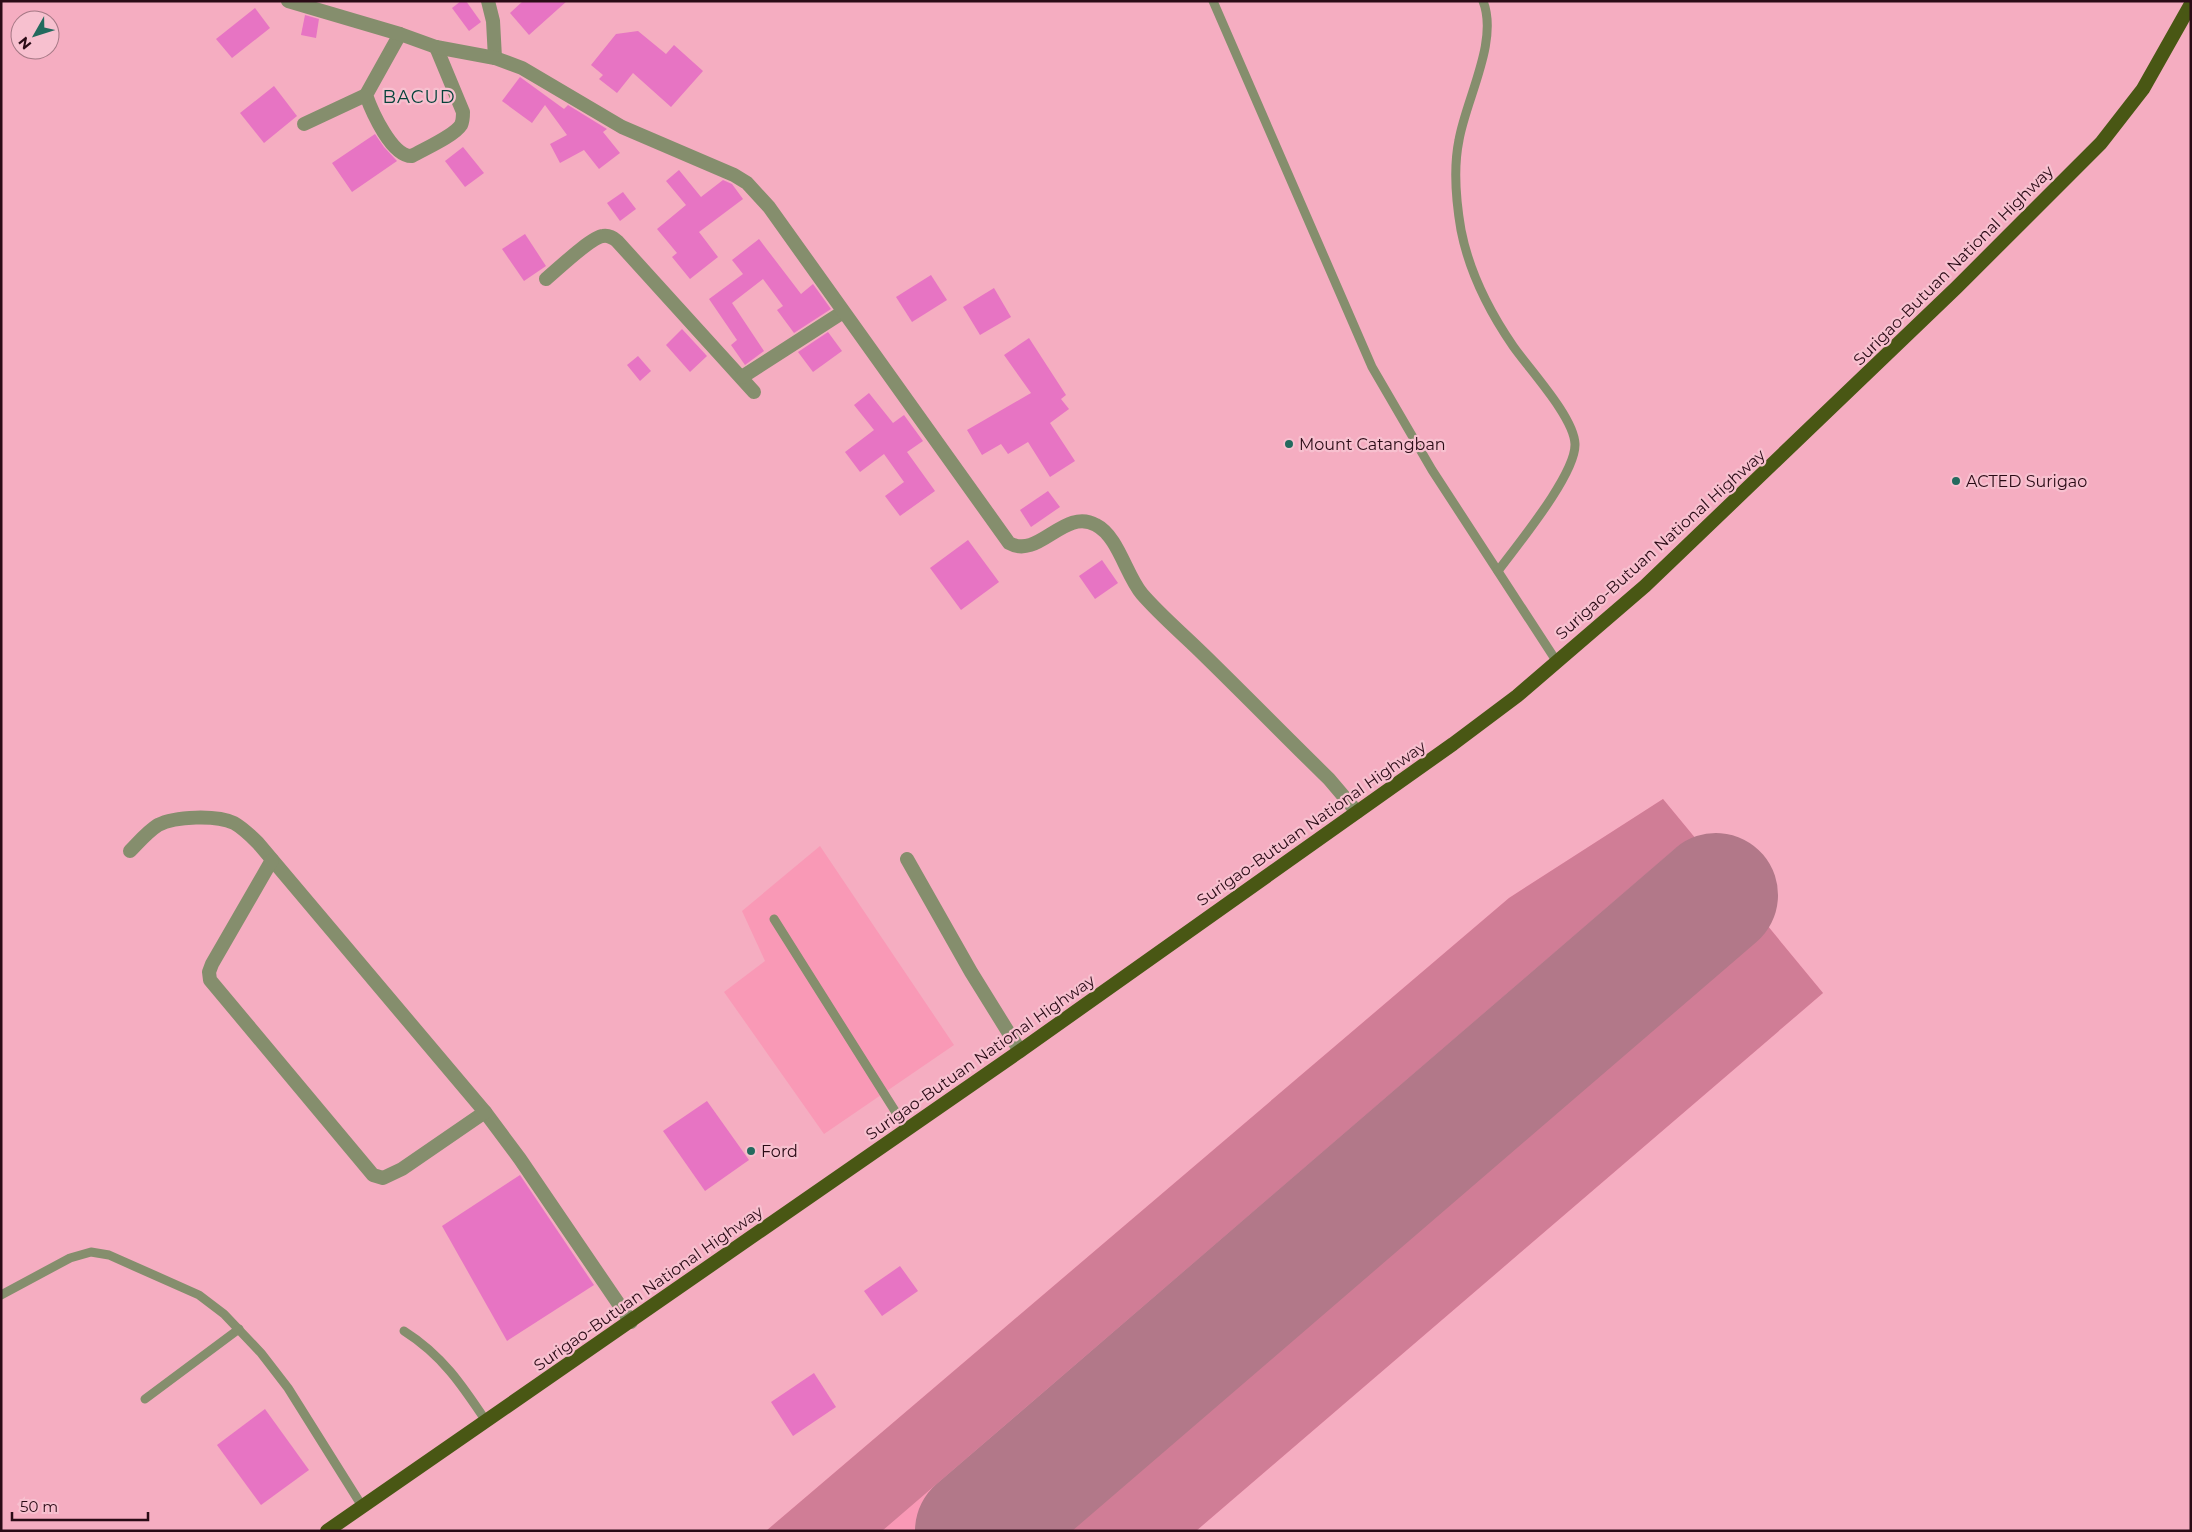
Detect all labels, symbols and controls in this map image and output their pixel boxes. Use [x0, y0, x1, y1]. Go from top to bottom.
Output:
north arrow [10, 10, 60, 60]
text: N [14, 33, 35, 53]
district label: BACUD [382, 86, 456, 108]
street label: Surigao-Butuan National Highway [1849, 161, 2058, 369]
place label: Mount Catangban [1299, 435, 1446, 454]
marker: Mount Catangban [1283, 438, 1295, 450]
street label: Surigao-Butuan National Highway [1552, 445, 1769, 643]
place label: ACTED Surigao [1966, 472, 2087, 491]
marker: ACTED Surigao [1950, 475, 1962, 487]
street label: Surigao-Butuan National Highway [1193, 737, 1430, 910]
street label: Surigao-Butuan National Highway [862, 971, 1099, 1144]
place label: Ford [761, 1142, 798, 1161]
marker: Ford [745, 1145, 757, 1157]
street label: Surigao-Butuan National Highway [530, 1202, 767, 1375]
scale bar [12, 1490, 149, 1522]
text: 50 m [20, 1497, 58, 1516]

